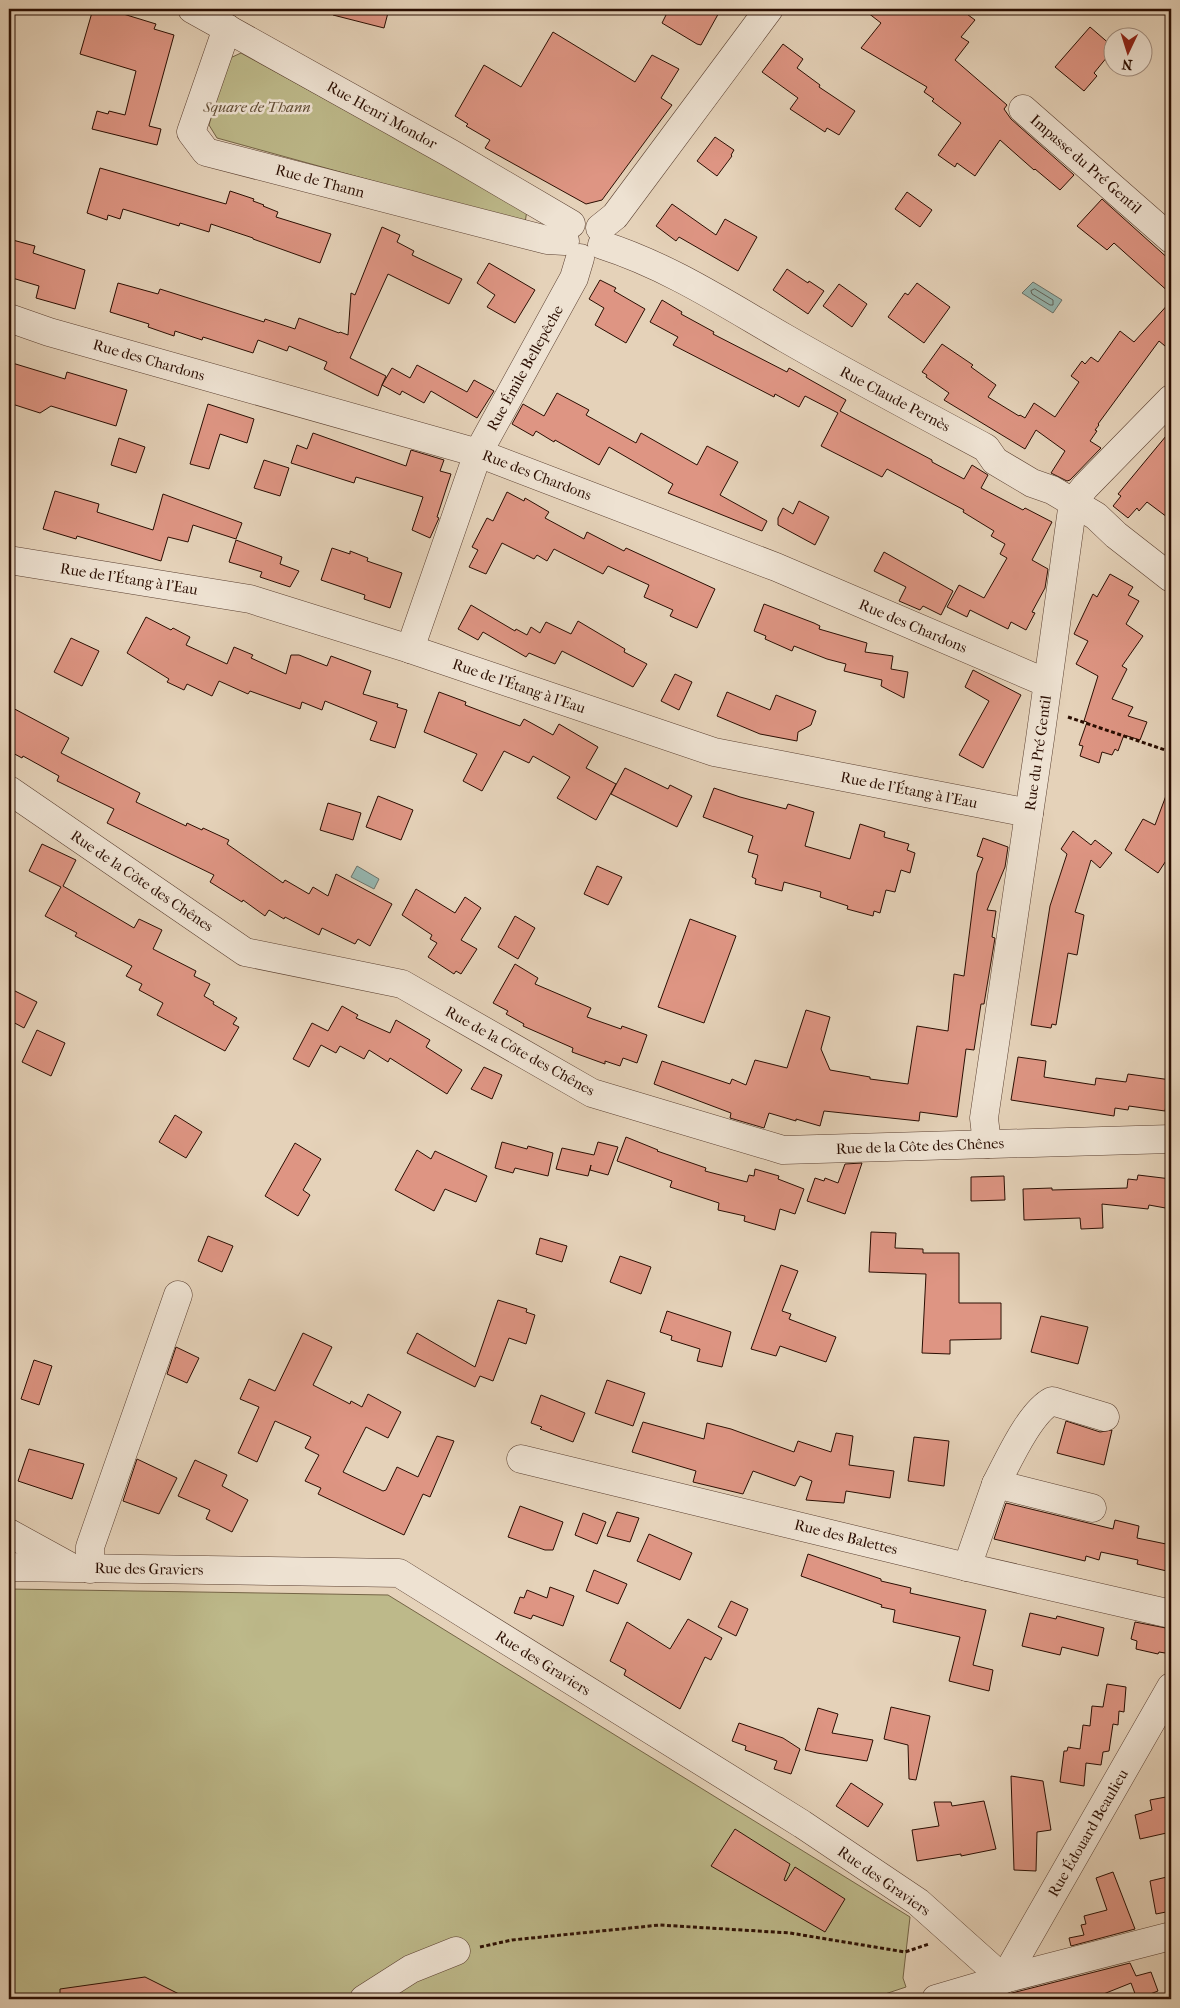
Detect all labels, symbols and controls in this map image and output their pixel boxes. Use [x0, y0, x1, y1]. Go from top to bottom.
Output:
north arrow [1102, 28, 1152, 78]
text: N [1121, 56, 1133, 73]
street label: Rue Henri Mondor [324, 77, 441, 153]
park label: Square de Thann [202, 98, 311, 116]
street label: Impasse du Pré Gentil [1027, 111, 1145, 217]
street label: Rue de Thann [273, 160, 367, 202]
street label: Rue Émile Bellepêche [483, 301, 567, 434]
street label: Rue des Chardons [91, 335, 207, 385]
street label: Rue Claude Pernès [837, 362, 954, 436]
street label: Rue des Chardons [480, 446, 595, 504]
street label: Rue de l'Étang à l'Eau [59, 559, 200, 599]
street label: Rue des Chardons [856, 595, 970, 657]
street label: Rue de l'Étang à l'Eau [450, 655, 588, 717]
street label: Rue du Pré Gentil [1021, 694, 1055, 812]
street label: Rue de l'Étang à l'Eau [839, 768, 980, 812]
street label: Rue de la Côte des Chênes [67, 827, 217, 936]
street label: Rue de la Côte des Chênes [442, 1002, 598, 1100]
street label: Rue de la Côte des Chênes [836, 1134, 1005, 1158]
street label: Rue des Balettes [792, 1515, 900, 1559]
street label: Rue des Graviers [94, 1559, 204, 1579]
street label: Rue des Graviers [492, 1627, 594, 1700]
street label: Rue Édouard Beaulieu [1044, 1766, 1132, 1900]
street label: Rue des Graviers [834, 1842, 934, 1920]

